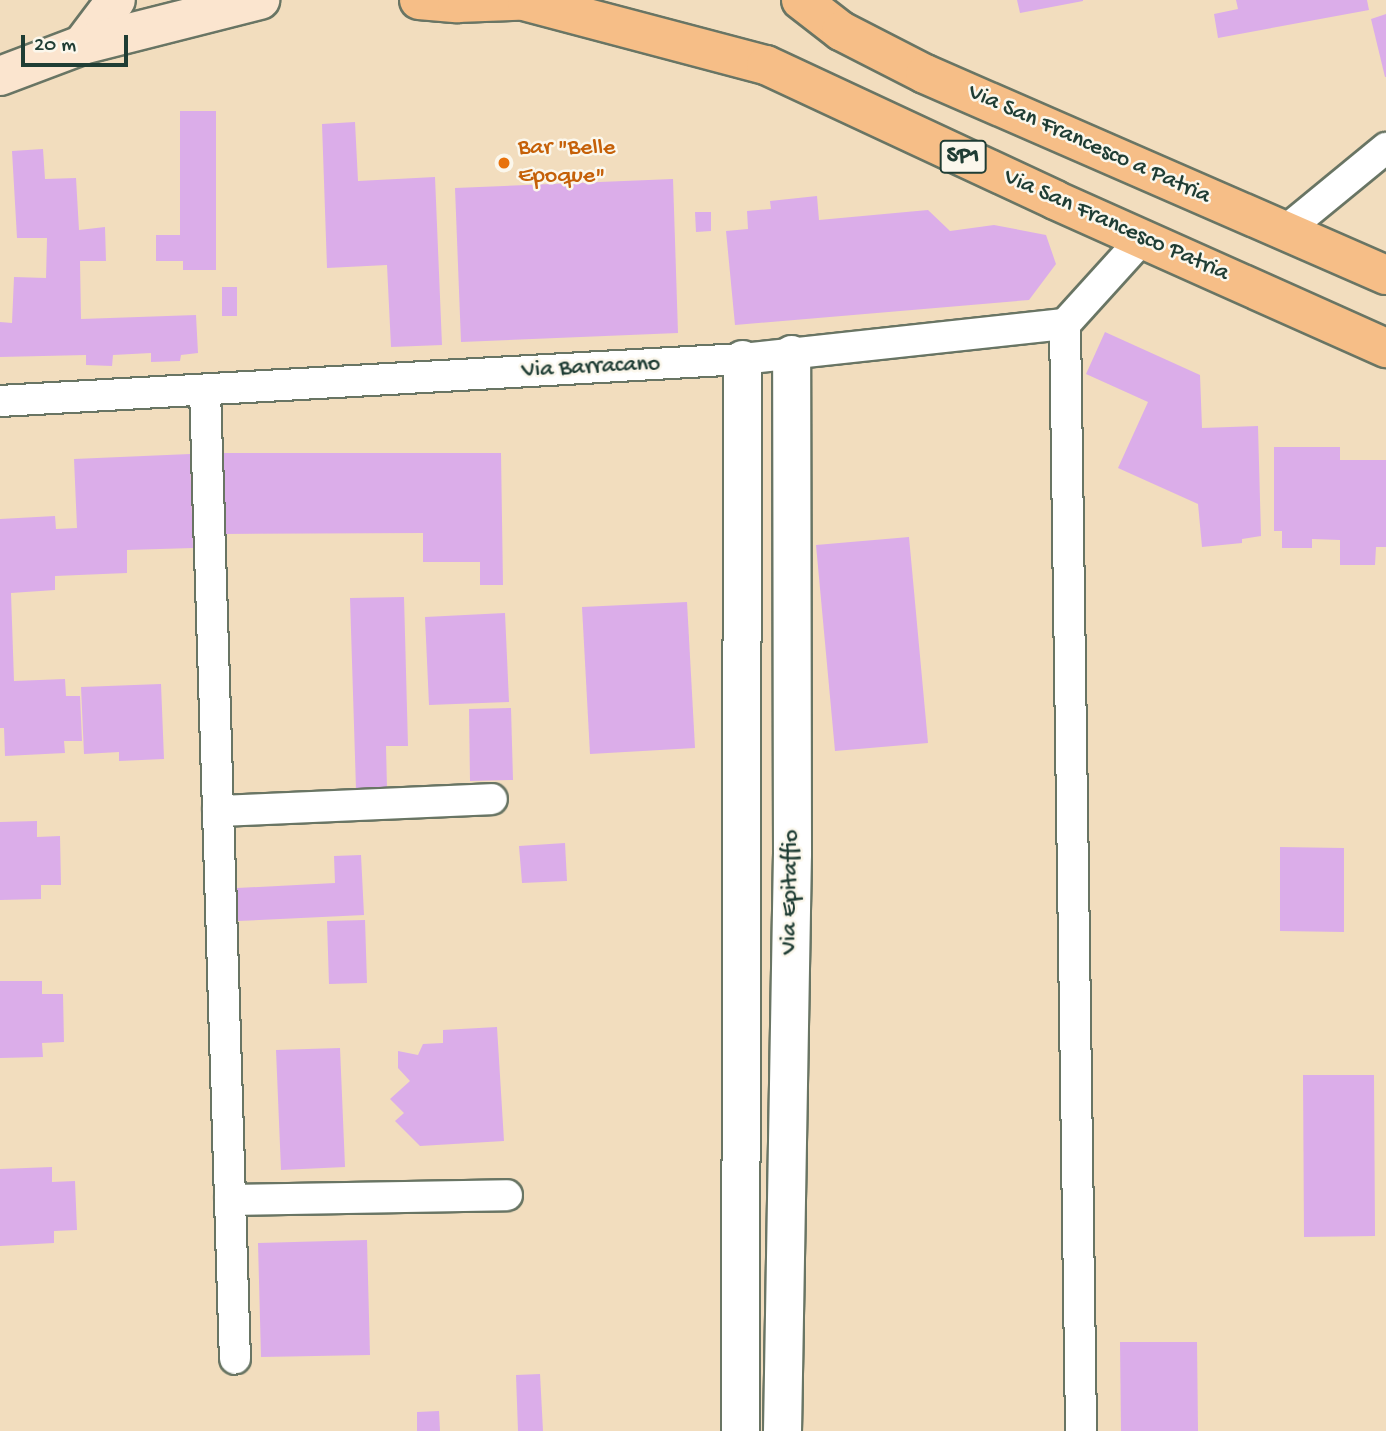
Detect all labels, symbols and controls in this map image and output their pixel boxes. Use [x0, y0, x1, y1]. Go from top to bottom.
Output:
scale bar [24, 21, 131, 65]
text: 20 m [34, 34, 76, 59]
street label: Via San Francesco a Patria [963, 78, 1215, 212]
place label: Bar "Belle Epoque" [518, 135, 615, 191]
road number: SP1 [939, 138, 988, 176]
marker: Bar "Belle Epoque" [496, 155, 512, 171]
street label: Via San Francesco Patria [999, 163, 1233, 289]
street label: Via Barracano [521, 350, 661, 386]
street label: Via Epitaffio [776, 829, 806, 955]

